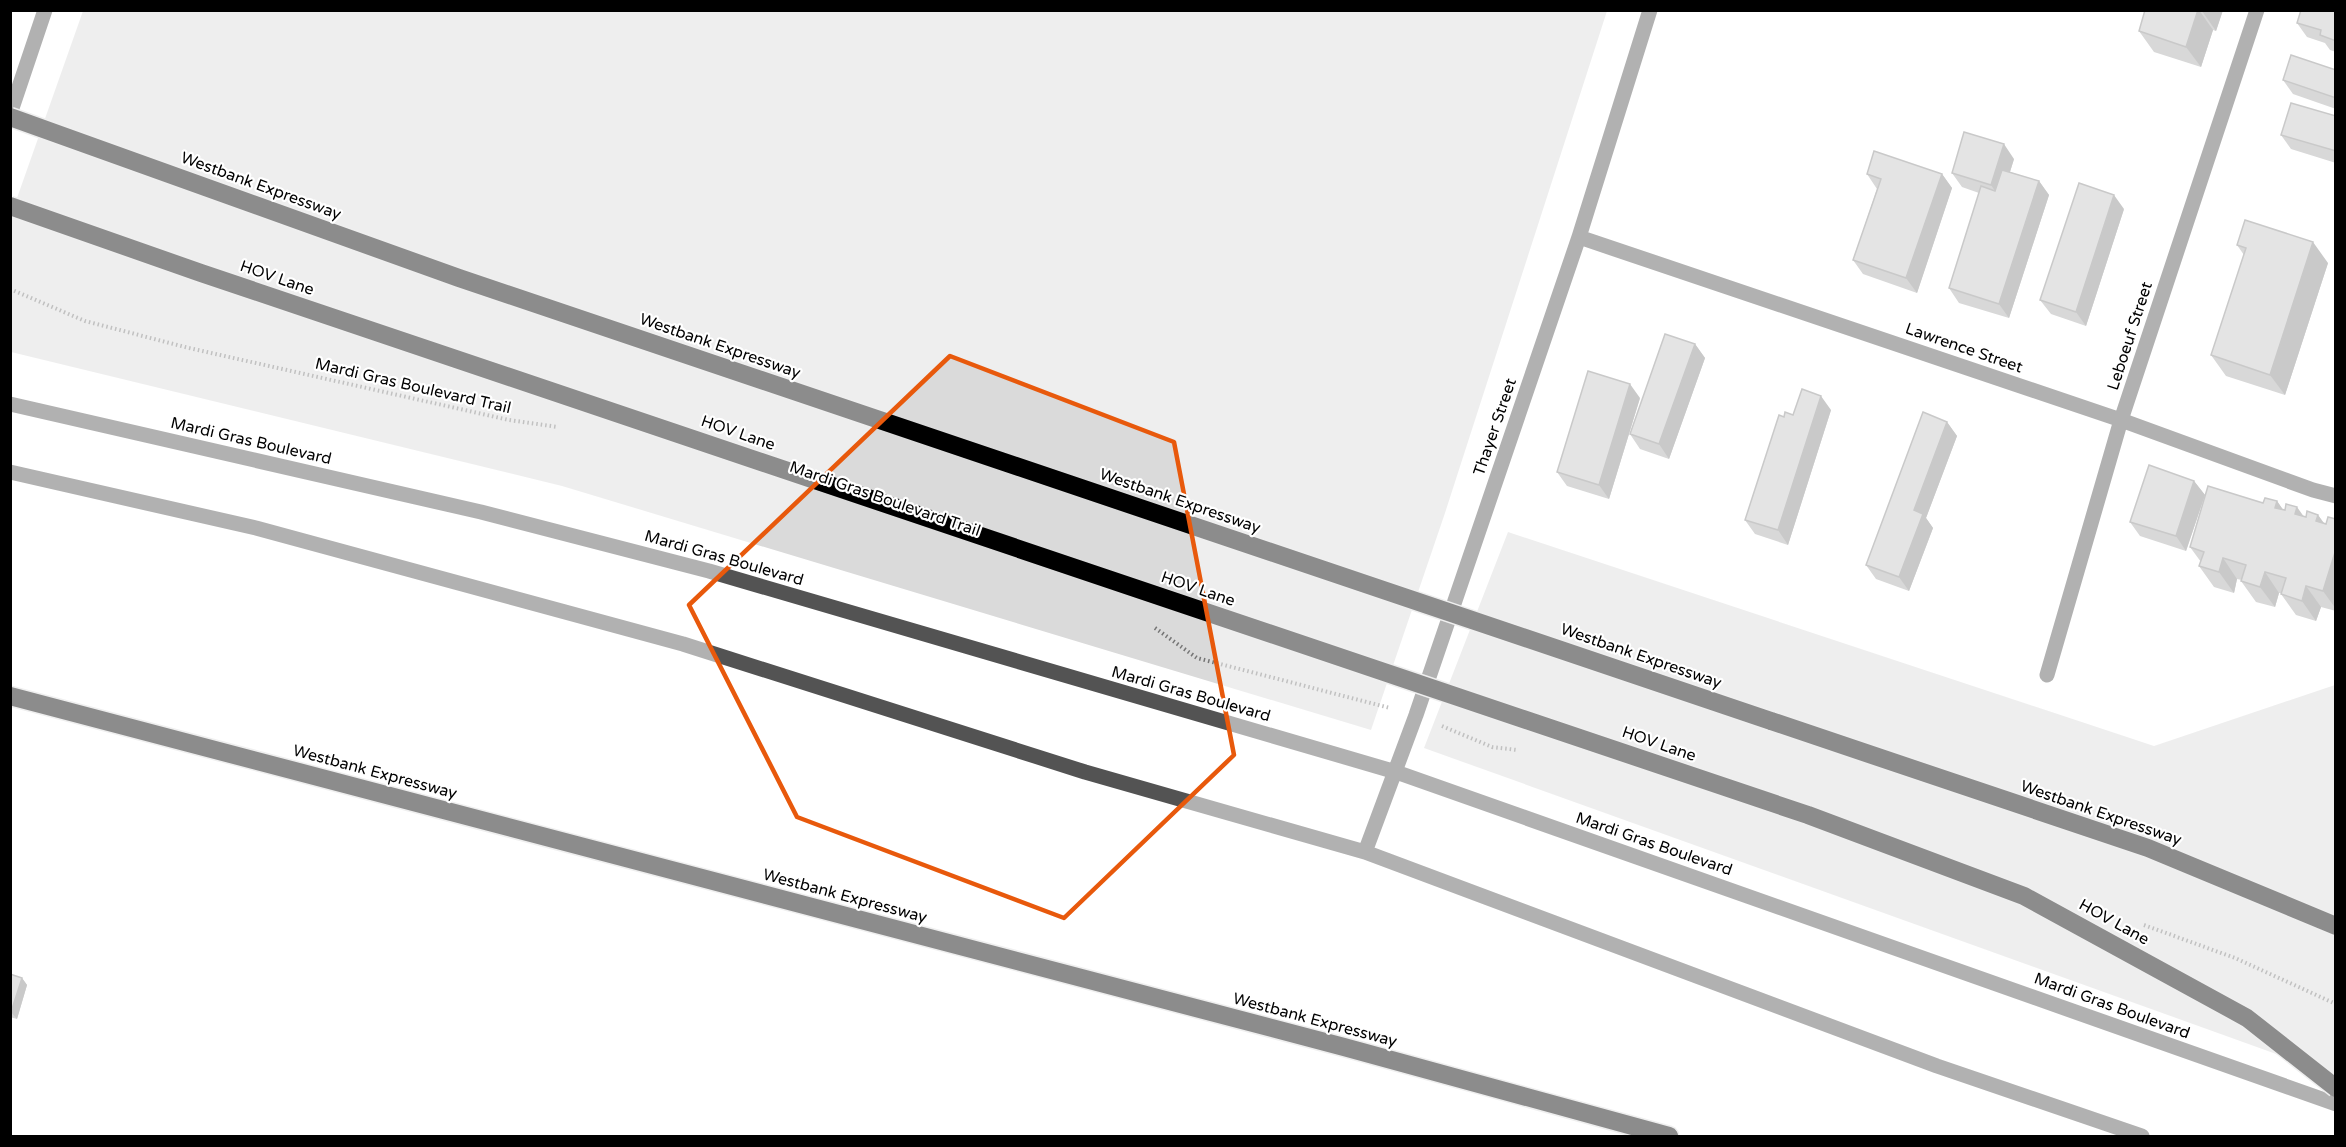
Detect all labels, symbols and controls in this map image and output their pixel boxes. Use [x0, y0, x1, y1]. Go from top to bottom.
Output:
street label: Westbank Expressway [178, 148, 344, 224]
street label: HOV Lane [237, 256, 317, 300]
street label: Leboeuf Street [2103, 279, 2157, 393]
street label: Westbank Expressway [637, 309, 804, 383]
street label: Lawrence Street [1903, 319, 2025, 377]
street label: Mardi Gras Boulevard Trail [313, 354, 513, 418]
street label: Thayer Street [1469, 376, 1521, 478]
street label: HOV Lane [698, 411, 778, 455]
street label: Mardi Gras Boulevard [169, 413, 333, 469]
street label: Mardi Gras Boulevard Trail [787, 457, 983, 541]
street label: Westbank Expressway [1097, 464, 1264, 538]
street label: Mardi Gras Boulevard [642, 526, 806, 590]
street label: HOV Lane [1158, 567, 1238, 611]
street label: Westbank Expressway [1558, 619, 1725, 693]
street label: Mardi Gras Boulevard [1109, 662, 1273, 726]
street label: HOV Lane [1619, 722, 1699, 766]
street label: Westbank Expressway [291, 740, 460, 804]
street label: Westbank Expressway [2018, 776, 2185, 850]
street label: Mardi Gras Boulevard [1573, 808, 1735, 880]
street label: Westbank Expressway [761, 864, 930, 928]
street label: HOV Lane [2075, 895, 2153, 949]
street label: Mardi Gras Boulevard [2031, 968, 2193, 1044]
street label: Westbank Expressway [1231, 988, 1400, 1052]

